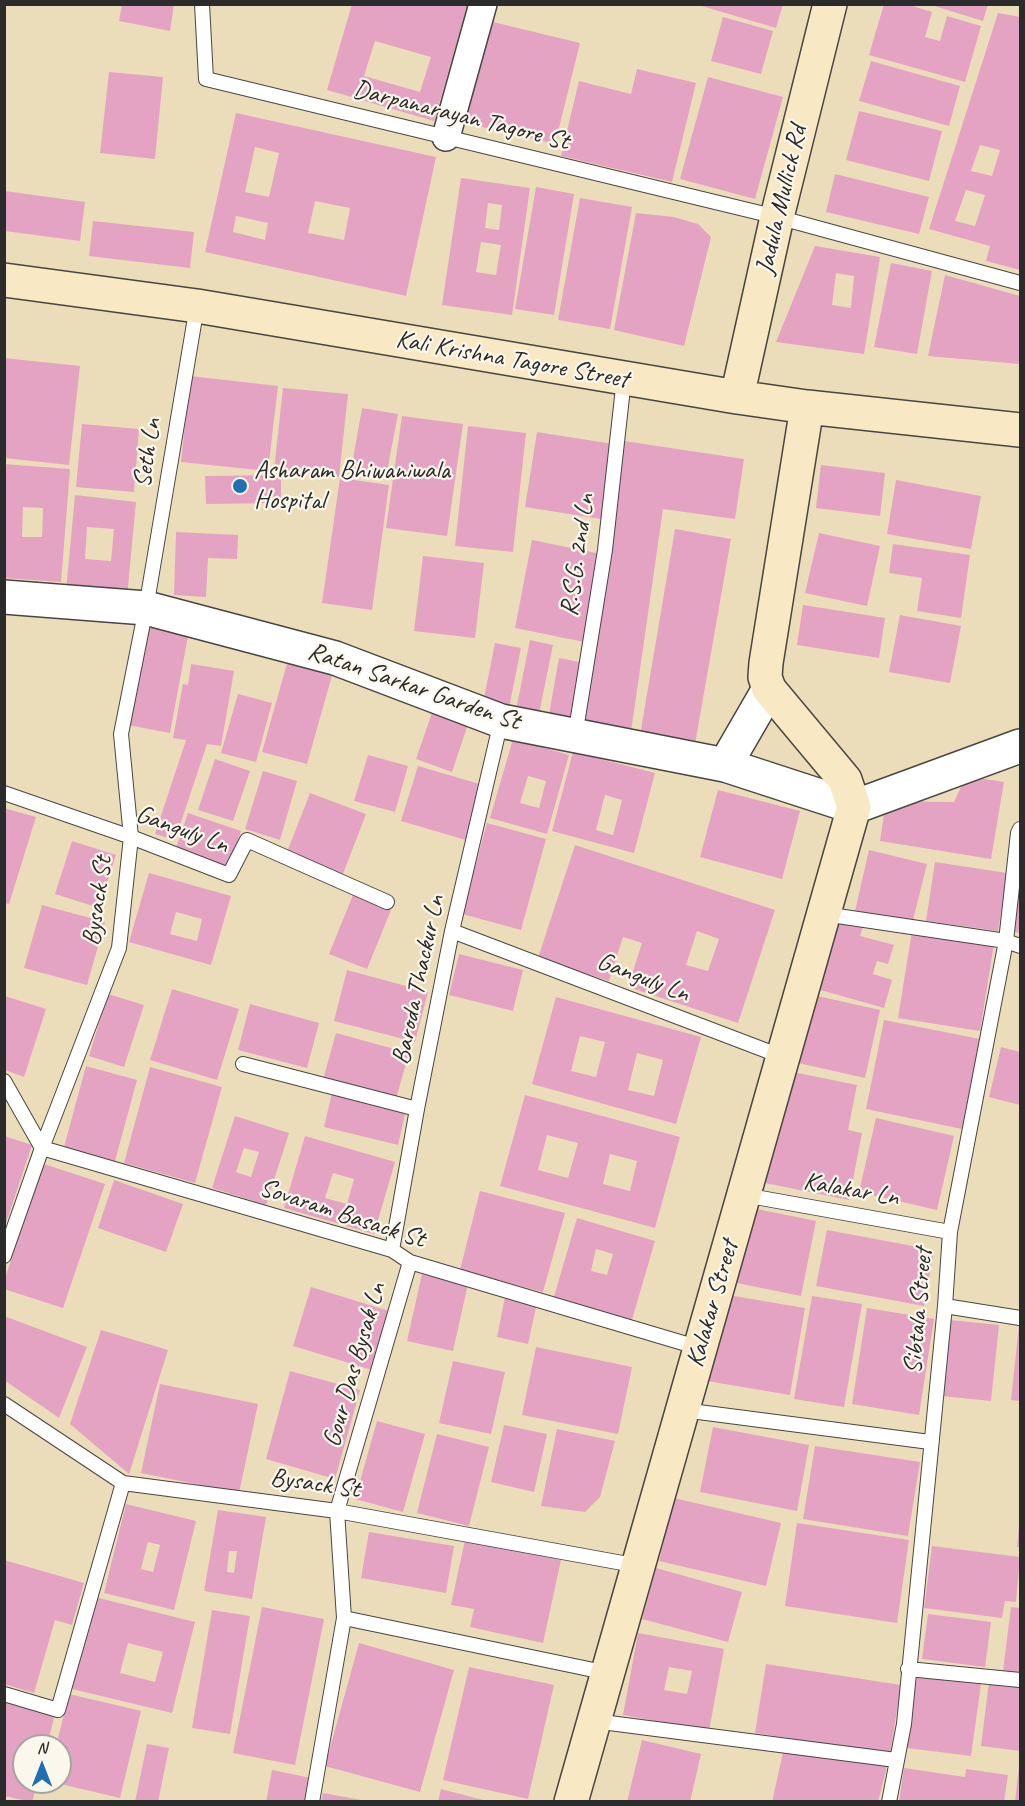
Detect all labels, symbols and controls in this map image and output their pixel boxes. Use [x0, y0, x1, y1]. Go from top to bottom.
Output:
street label: Darpanarayan Tagore St [350, 74, 572, 158]
street label: Jadula Mullick Rd [750, 123, 814, 277]
street label: Kali Krishna Tagore Street [393, 324, 631, 396]
street label: Seth Ln [127, 416, 169, 490]
place label: Asharam Bhiwaniwala Hospital [254, 455, 450, 516]
marker: Asharam Bhiwaniwala Hospital [231, 477, 249, 495]
street label: R.S.G. 2nd Ln [554, 492, 602, 618]
street label: Ratan Sarkar Garden St [304, 636, 524, 738]
street label: Ganguly Ln [131, 799, 233, 861]
street label: Bysack St [76, 854, 120, 948]
street label: Baroda Thackur Ln [386, 892, 452, 1068]
street label: Ganguly Ln [592, 946, 694, 1010]
street label: Kalakar Ln [801, 1166, 901, 1214]
street label: Sovaram Basack St [255, 1173, 429, 1255]
street label: Kalakar Street [680, 1237, 746, 1371]
street label: Sibtala Street [898, 1247, 940, 1375]
street label: Gour Das Bysak Ln [317, 1279, 393, 1451]
street label: Bysack St [268, 1462, 362, 1506]
north arrow [12, 1734, 72, 1794]
text: N [37, 1738, 47, 1758]

